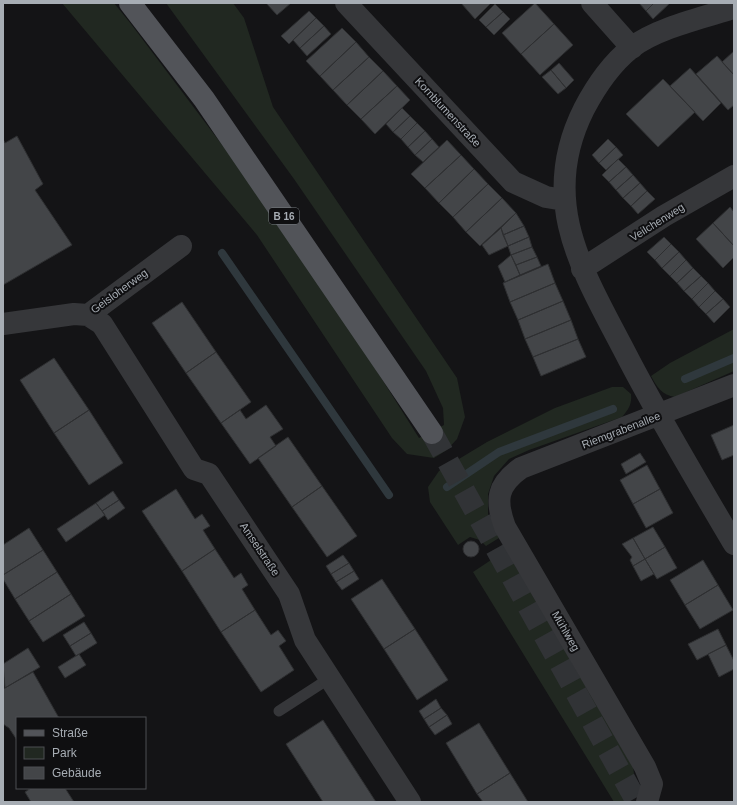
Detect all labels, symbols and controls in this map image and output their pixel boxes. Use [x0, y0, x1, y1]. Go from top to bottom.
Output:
street label: Kornblumenstraße [413, 75, 483, 149]
street label: Veilchenweg [628, 201, 686, 243]
road number: B 16 [269, 208, 299, 224]
street label: Geisloherweg [88, 266, 150, 316]
street label: Riemgrabenallee [580, 409, 662, 451]
street label: Amselstraße [238, 520, 282, 578]
street label: Mühlweg [550, 609, 582, 653]
legend [16, 717, 146, 789]
text: Straße [52, 726, 88, 740]
text: Park [52, 746, 78, 760]
text: Gebäude [52, 766, 102, 780]

